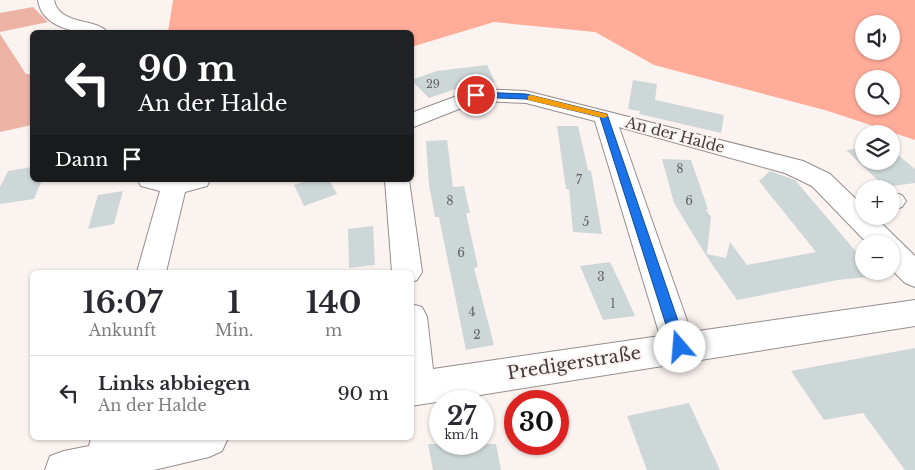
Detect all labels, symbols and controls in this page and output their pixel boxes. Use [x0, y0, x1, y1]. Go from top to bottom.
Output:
map controls [855, 15, 900, 280]
button: sound [855, 15, 900, 60]
text: 90 m [138, 47, 236, 90]
icon: left [55, 50, 120, 115]
button: search [855, 70, 900, 115]
pin [455, 74, 497, 116]
house number: 29 [426, 77, 440, 91]
icon: arrive [462, 81, 490, 109]
text: An der Halde [138, 90, 287, 117]
street label: An der Halde [623, 112, 727, 157]
button: layers [855, 125, 900, 170]
icon: arrive [118, 145, 146, 173]
text: Dann [55, 148, 108, 171]
house number: 8 [676, 161, 684, 176]
house number: 7 [576, 172, 583, 187]
button: + [855, 180, 900, 225]
house number: 8 [446, 193, 454, 208]
house number: 6 [685, 193, 693, 208]
house number: 5 [583, 214, 590, 229]
button: − [855, 235, 900, 280]
house number: 6 [457, 245, 465, 260]
house number: 3 [597, 269, 605, 284]
text: 16:07 [83, 284, 163, 321]
text: 1 [228, 284, 241, 321]
text: 140 [306, 284, 361, 321]
house number: 1 [610, 296, 616, 311]
house number: 4 [468, 304, 476, 319]
text: Ankunft [89, 320, 156, 340]
text: Min. [215, 320, 253, 340]
text: m [325, 320, 342, 340]
position arrow [653, 320, 705, 372]
house number: 2 [473, 327, 481, 342]
street label: Predigerstraße [506, 342, 642, 384]
text: Links abbiegen [98, 372, 250, 395]
icon: left [55, 379, 83, 407]
text: 90 m [337, 382, 389, 405]
speed limit sign: 30 [504, 390, 569, 455]
text: An der Halde [98, 395, 207, 415]
text: 27 [447, 401, 476, 432]
text: km/h [444, 427, 479, 442]

